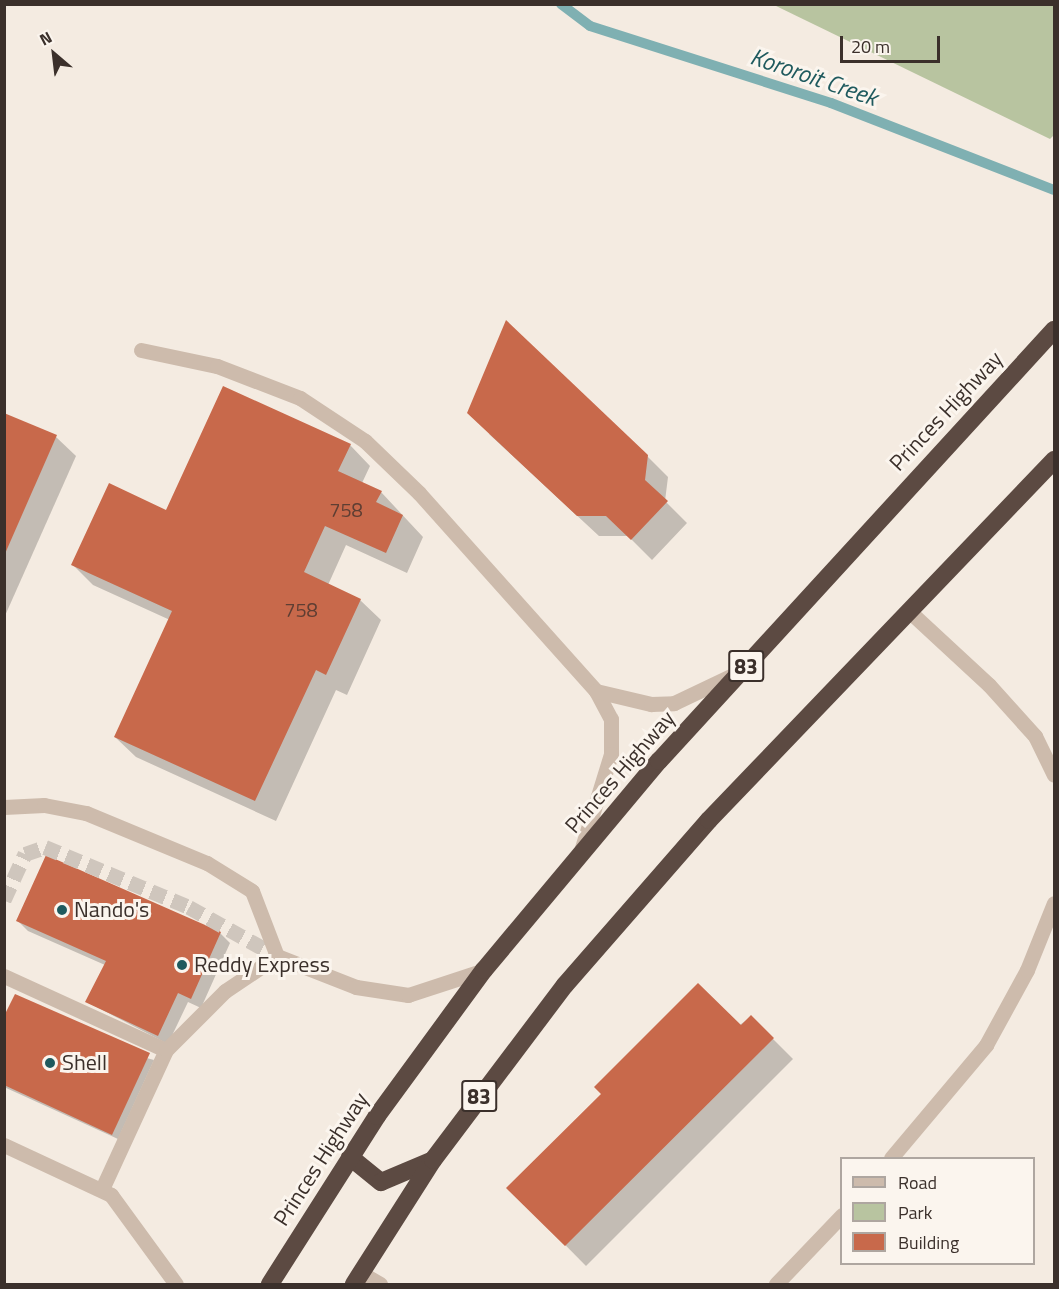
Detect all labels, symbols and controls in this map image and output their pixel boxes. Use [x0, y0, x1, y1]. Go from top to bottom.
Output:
north arrow [24, 24, 84, 84]
scale bar [843, 24, 944, 62]
text: N [35, 25, 56, 51]
text: 20 m [851, 33, 890, 60]
water label: Kororoit Creek [747, 42, 881, 112]
street label: Princes Highway [884, 346, 1008, 476]
house number: 758 [329, 497, 363, 521]
house number: 758 [284, 597, 318, 621]
road number: 83 [728, 648, 764, 684]
street label: Princes Highway [560, 705, 680, 839]
place label: Nando's [74, 897, 149, 923]
marker: Nando's [55, 903, 69, 917]
place label: Reddy Express [194, 952, 330, 978]
marker: Reddy Express [175, 958, 189, 972]
place label: Shell [62, 1050, 107, 1076]
marker: Shell [43, 1056, 57, 1070]
road number: 83 [461, 1078, 497, 1114]
street label: Princes Highway [268, 1087, 374, 1231]
legend [840, 1157, 1035, 1265]
text: Road [898, 1169, 937, 1196]
text: Park [898, 1199, 932, 1226]
text: Building [898, 1229, 959, 1256]

